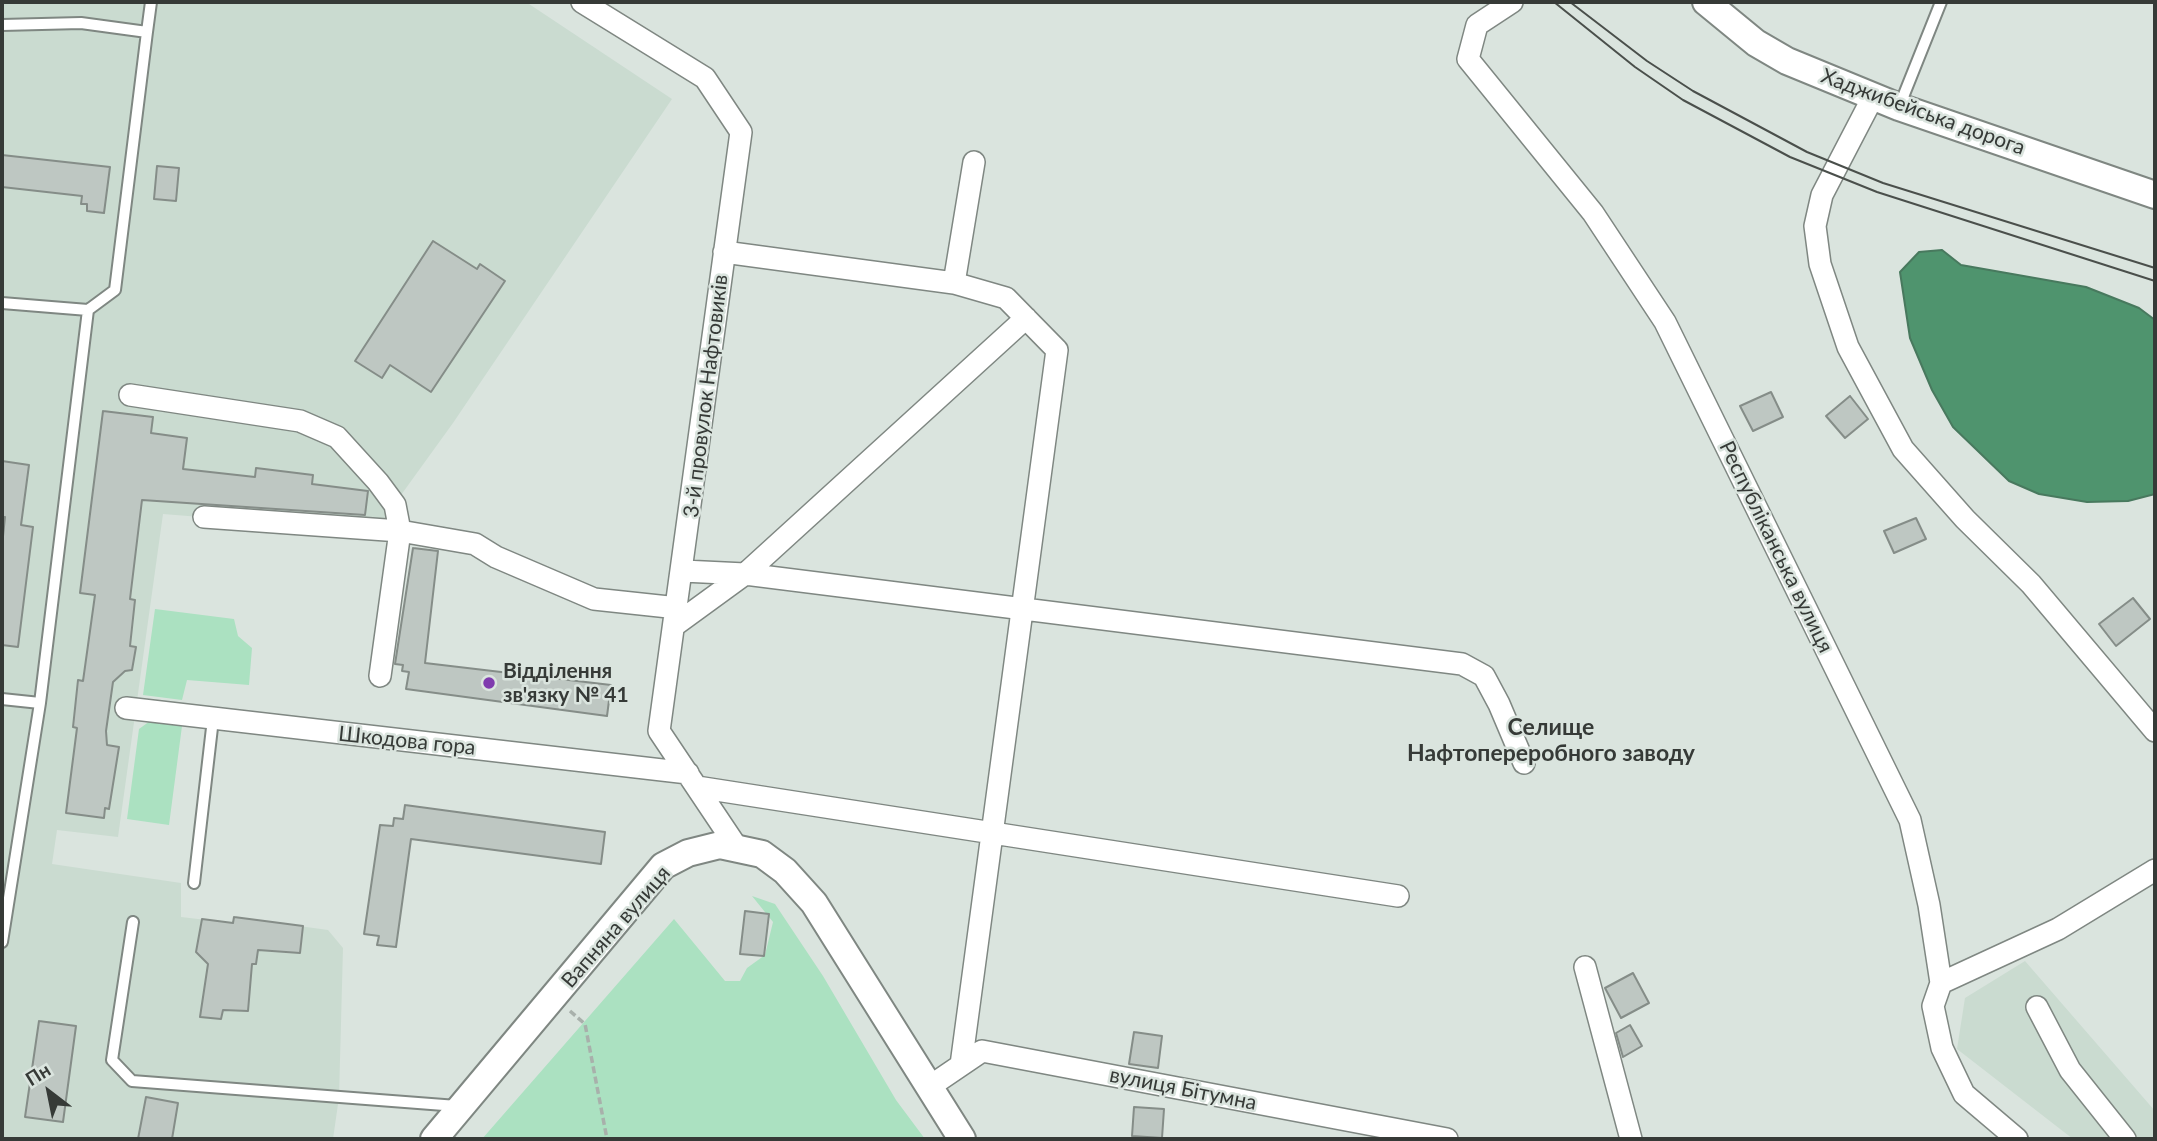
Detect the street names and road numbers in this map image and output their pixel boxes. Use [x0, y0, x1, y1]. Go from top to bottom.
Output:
street label: Хаджибейська дорога [1818, 63, 2028, 161]
street label: 3-й провулок Нафтовиків [679, 273, 733, 519]
street label: Республіканська вулиця [1714, 437, 1838, 657]
street label: Шкодова гора [337, 721, 477, 761]
street label: Вапняна вулиця [556, 861, 676, 993]
street label: вулиця Бітумна [1107, 1062, 1259, 1116]

